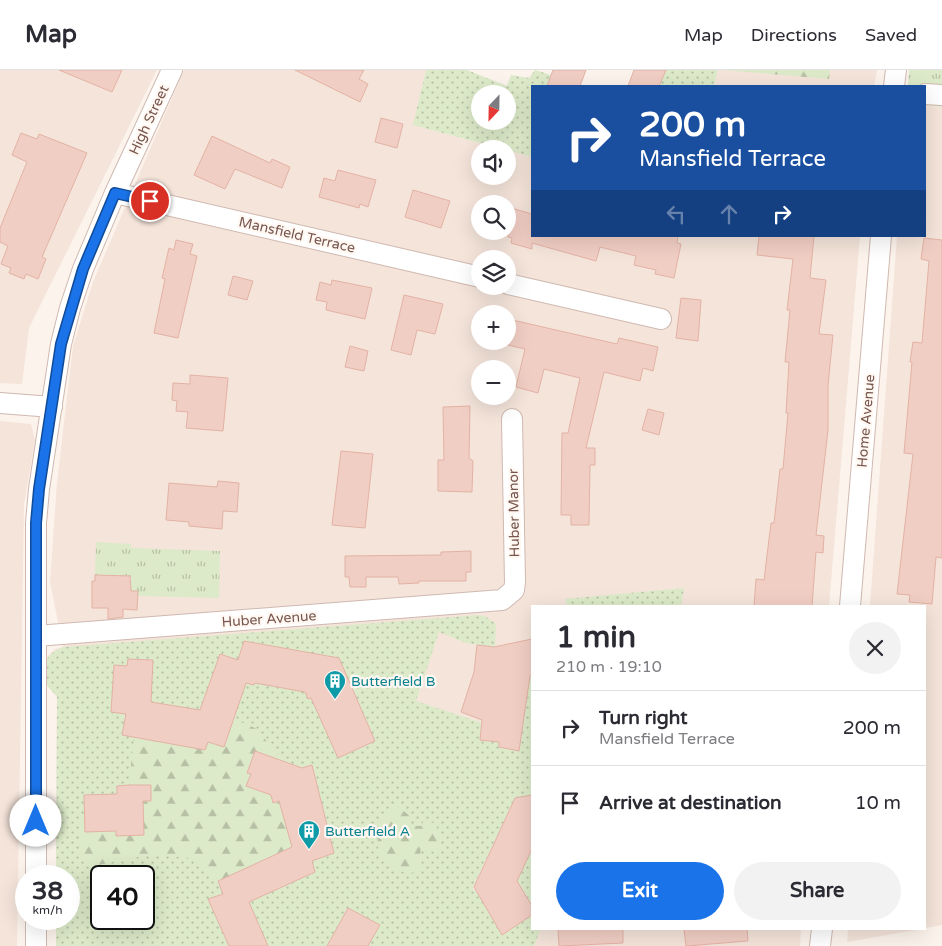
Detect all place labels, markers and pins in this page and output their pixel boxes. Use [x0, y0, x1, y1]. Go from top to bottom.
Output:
pin [129, 180, 171, 222]
building icon: Butterfield B [323, 669, 347, 700]
place label: Butterfield B [351, 673, 436, 690]
building icon: Butterfield A [297, 819, 321, 850]
place label: Butterfield A [325, 823, 410, 840]

